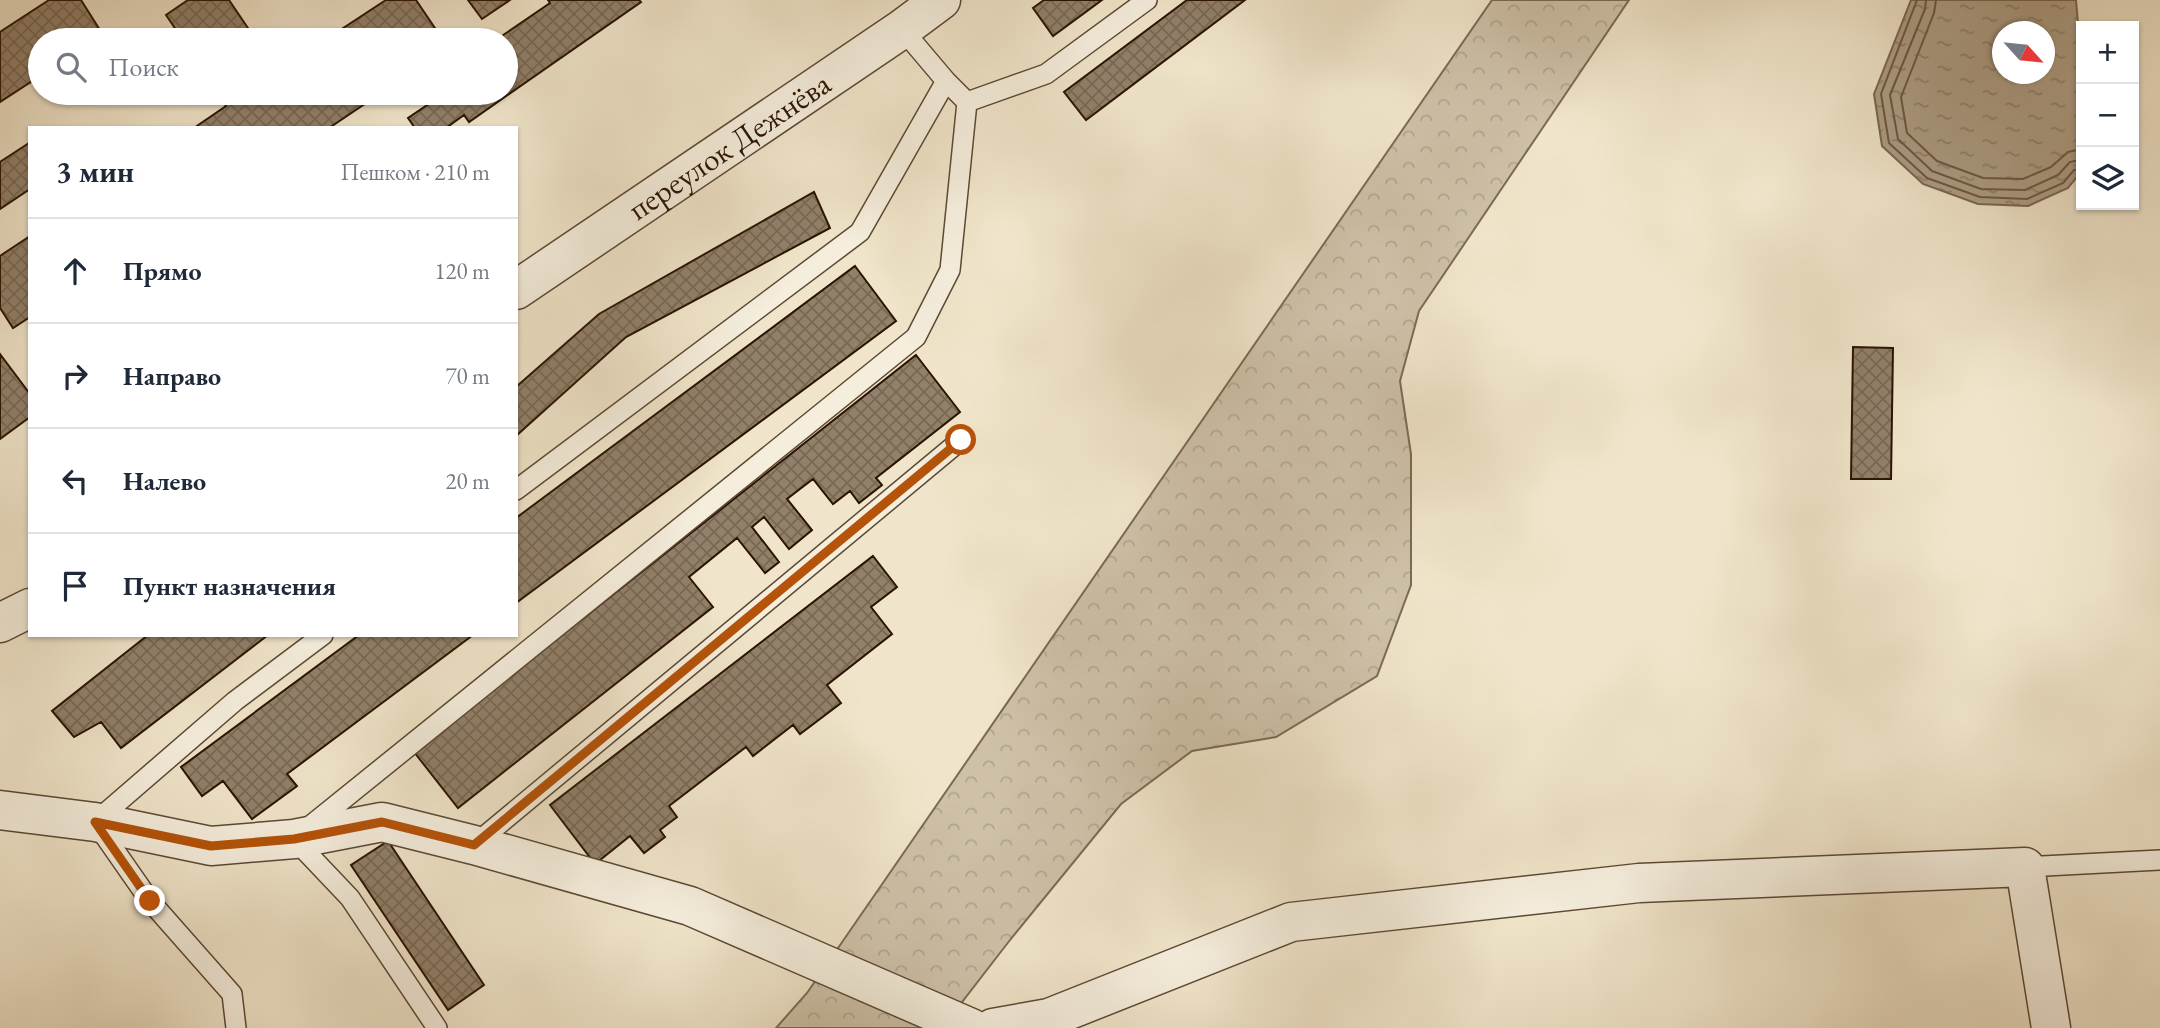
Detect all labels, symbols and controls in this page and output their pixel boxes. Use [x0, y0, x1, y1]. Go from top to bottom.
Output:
north arrow [1992, 21, 2055, 84]
map controls [2076, 21, 2139, 210]
button: + [2076, 21, 2139, 84]
search box [28, 28, 518, 105]
icon: search [52, 48, 90, 86]
text: Поиск [108, 50, 179, 84]
street label: переулок Дежнёва [619, 62, 839, 230]
button: − [2076, 84, 2139, 147]
button: layers [2076, 147, 2139, 210]
text: 3 мин [56, 152, 134, 191]
text: Пешком · 210 m [341, 157, 490, 187]
icon: ahead [56, 252, 94, 290]
text: Прямо [123, 254, 202, 288]
text: 120 m [434, 256, 490, 286]
icon: right [56, 357, 94, 395]
text: Направо [123, 359, 221, 393]
text: 70 m [445, 361, 490, 391]
route start [945, 424, 976, 455]
icon: left [56, 462, 94, 500]
text: Налево [123, 464, 206, 498]
text: 20 m [445, 466, 490, 496]
icon: arrive [56, 567, 94, 605]
text: Пункт назначения [123, 569, 336, 603]
route end [134, 885, 165, 916]

